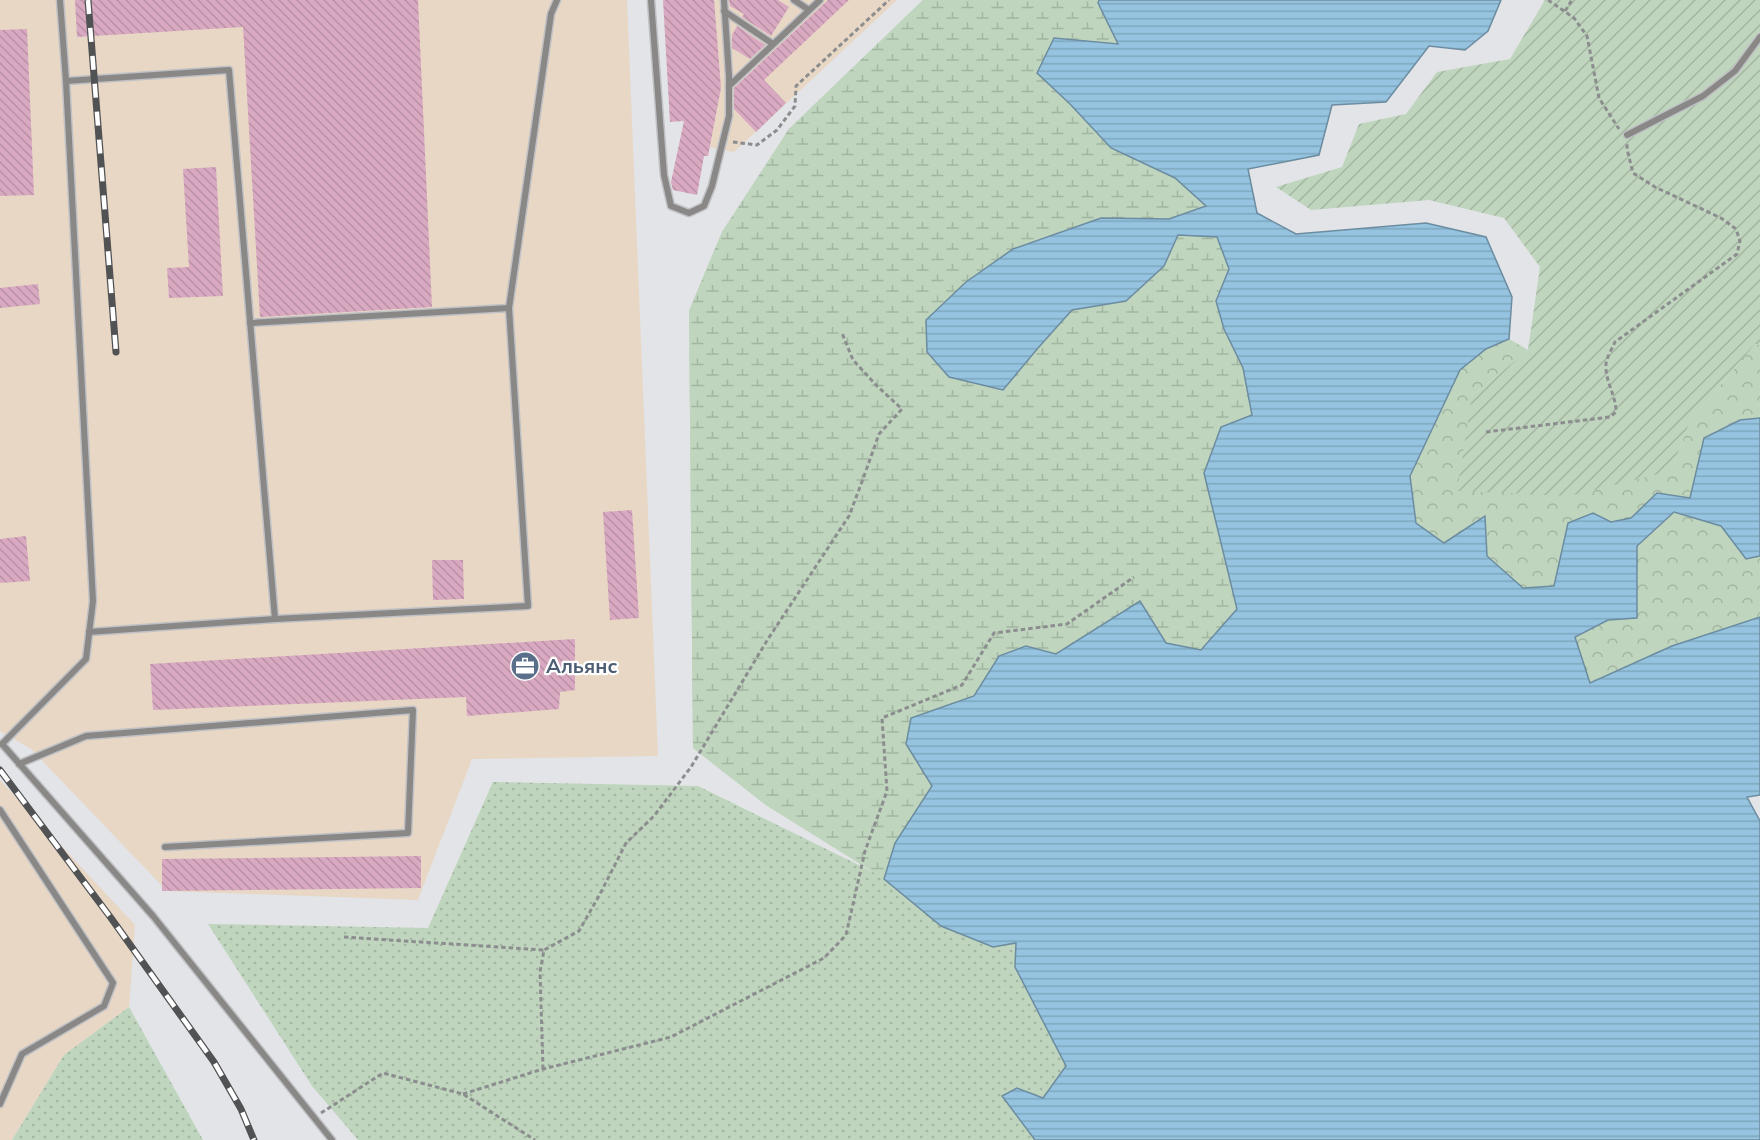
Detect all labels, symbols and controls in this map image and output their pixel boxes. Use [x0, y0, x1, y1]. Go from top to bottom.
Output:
office icon: Альянс [509, 650, 541, 682]
place label: Альянс [546, 653, 617, 680]

